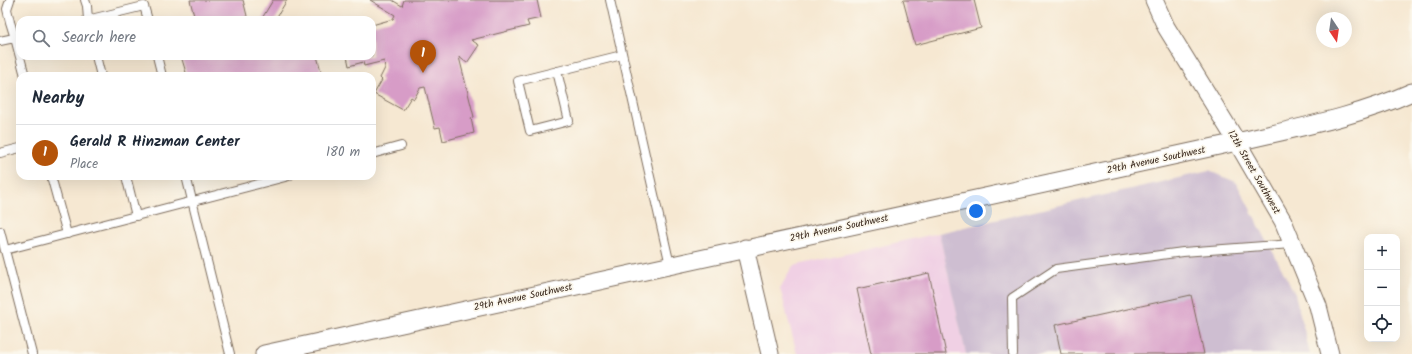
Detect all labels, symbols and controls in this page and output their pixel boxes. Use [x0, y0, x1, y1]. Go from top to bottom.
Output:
north arrow [1316, 12, 1352, 48]
search box [16, 16, 376, 60]
text: Search here [62, 26, 136, 50]
icon: search [30, 27, 52, 49]
pin: 1 [410, 40, 436, 73]
text: Nearby [32, 85, 84, 112]
street label: 12th Street Southwest [1223, 127, 1285, 217]
text: Gerald R Hinzman Center [70, 130, 240, 154]
text: 1 [43, 142, 47, 163]
text: 180 m [326, 142, 360, 163]
street label: 29th Avenue Southwest [1105, 142, 1207, 178]
text: Place [70, 154, 98, 175]
your location [966, 201, 986, 221]
street label: 29th Avenue Southwest [788, 210, 890, 246]
map controls [1364, 234, 1400, 342]
button: + [1364, 234, 1400, 270]
button: − [1364, 270, 1400, 306]
street label: 29th Avenue Southwest [472, 279, 574, 315]
button: locate [1364, 306, 1400, 342]

